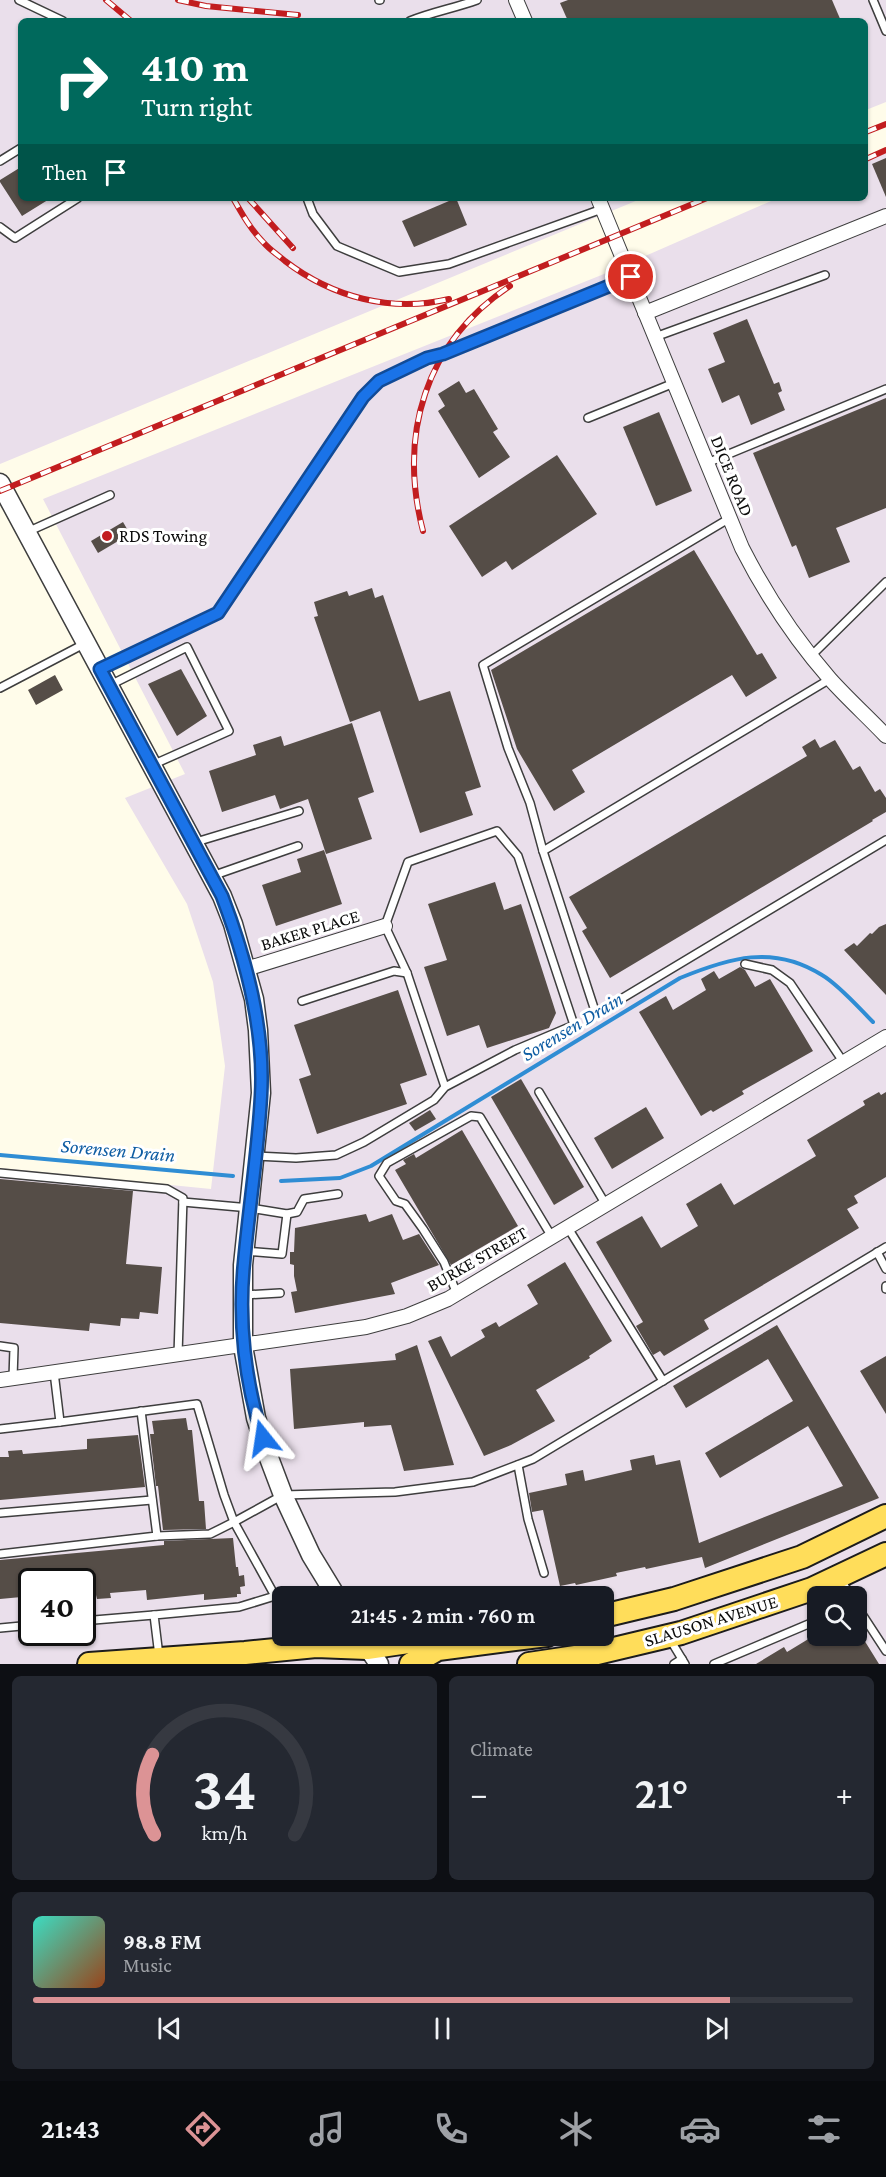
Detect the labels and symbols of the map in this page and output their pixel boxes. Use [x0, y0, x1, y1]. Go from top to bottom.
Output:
pin [605, 251, 656, 302]
street label: DICE ROAD [707, 433, 757, 519]
place label: RDS Towing [119, 526, 207, 546]
marker: RDS Towing [100, 529, 114, 543]
street label: BAKER PLACE [258, 905, 362, 954]
water label: Sorensen Drain [517, 987, 627, 1065]
water label: Sorensen Drain [60, 1134, 176, 1166]
street label: BURKE STREET [423, 1222, 531, 1296]
position arrow [231, 1406, 295, 1470]
speed limit sign: 40 [18, 1568, 96, 1646]
street label: SLAUSON AVENUE [642, 1591, 780, 1651]

